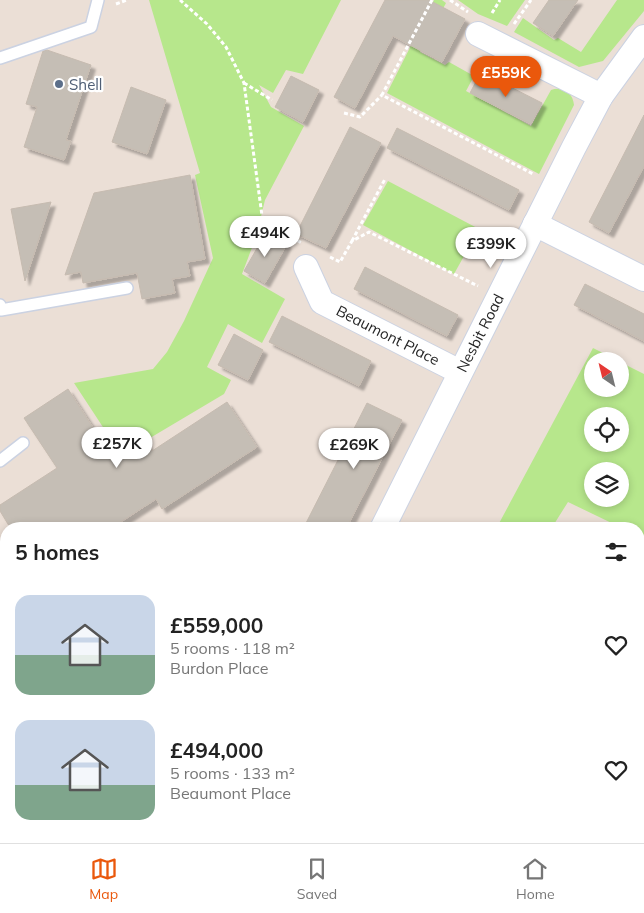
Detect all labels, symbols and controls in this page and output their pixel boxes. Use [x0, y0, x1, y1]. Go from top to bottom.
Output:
pin: £559K [471, 56, 541, 98]
text: £559K [481, 62, 531, 82]
place label: Shell [69, 75, 102, 94]
marker: Shell [53, 78, 65, 90]
pin: £494K [230, 216, 300, 258]
text: £494K [240, 222, 290, 242]
pin: £399K [456, 226, 526, 269]
text: £399K [466, 233, 516, 253]
street label: Nesbit Road [452, 291, 508, 375]
street label: Beaumont Place [333, 301, 443, 369]
north arrow [584, 352, 629, 398]
map controls [584, 352, 629, 507]
button: locate [584, 407, 629, 452]
pin: £257K [82, 426, 152, 469]
pin: £269K [319, 428, 389, 470]
text: £257K [92, 433, 142, 453]
text: £269K [329, 434, 379, 454]
button: layers [584, 462, 629, 507]
icon: filters [602, 538, 630, 566]
text: 5 homes [15, 539, 99, 565]
text: £559,000 [170, 612, 263, 638]
icon: home [55, 615, 115, 675]
icon: heart [602, 631, 630, 659]
text: 5 rooms · 118 m² [170, 638, 295, 658]
text: Burdon Place [170, 658, 268, 678]
text: £494,000 [170, 737, 263, 763]
icon: home [55, 740, 115, 800]
icon: heart [602, 756, 630, 784]
text: 5 rooms · 133 m² [170, 763, 295, 783]
text: Beaumont Place [170, 783, 291, 803]
tab: Map [89, 855, 118, 903]
tab: Saved [297, 855, 337, 903]
tab: Home [516, 855, 555, 903]

